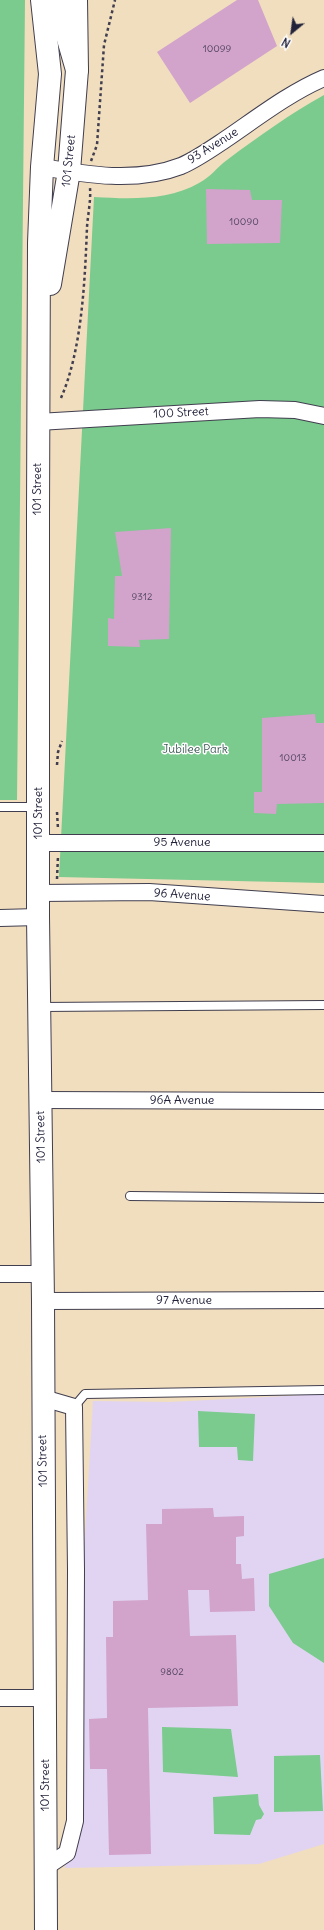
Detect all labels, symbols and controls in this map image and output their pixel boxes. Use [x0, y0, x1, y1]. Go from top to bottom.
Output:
north arrow [272, 12, 312, 52]
text: N [279, 35, 293, 50]
house number: 10099 [203, 43, 231, 55]
street label: 93 Avenue [185, 125, 241, 167]
street label: 101 Street [59, 134, 79, 188]
house number: 10090 [229, 216, 259, 228]
street label: 100 Street [153, 404, 209, 422]
street label: 101 Street [31, 463, 45, 515]
house number: 9312 [132, 591, 152, 603]
park label: Jubilee Park [162, 743, 228, 757]
house number: 10013 [280, 752, 306, 764]
street label: 101 Street [32, 787, 46, 839]
street label: 95 Avenue [154, 836, 210, 850]
street label: 96 Avenue [153, 886, 211, 904]
street label: 96A Avenue [150, 1094, 214, 1108]
street label: 101 Street [33, 1111, 49, 1163]
street label: 97 Avenue [156, 1294, 212, 1308]
street label: 101 Street [35, 1435, 51, 1487]
house number: 9802 [160, 1666, 184, 1678]
street label: 101 Street [39, 1759, 53, 1811]

